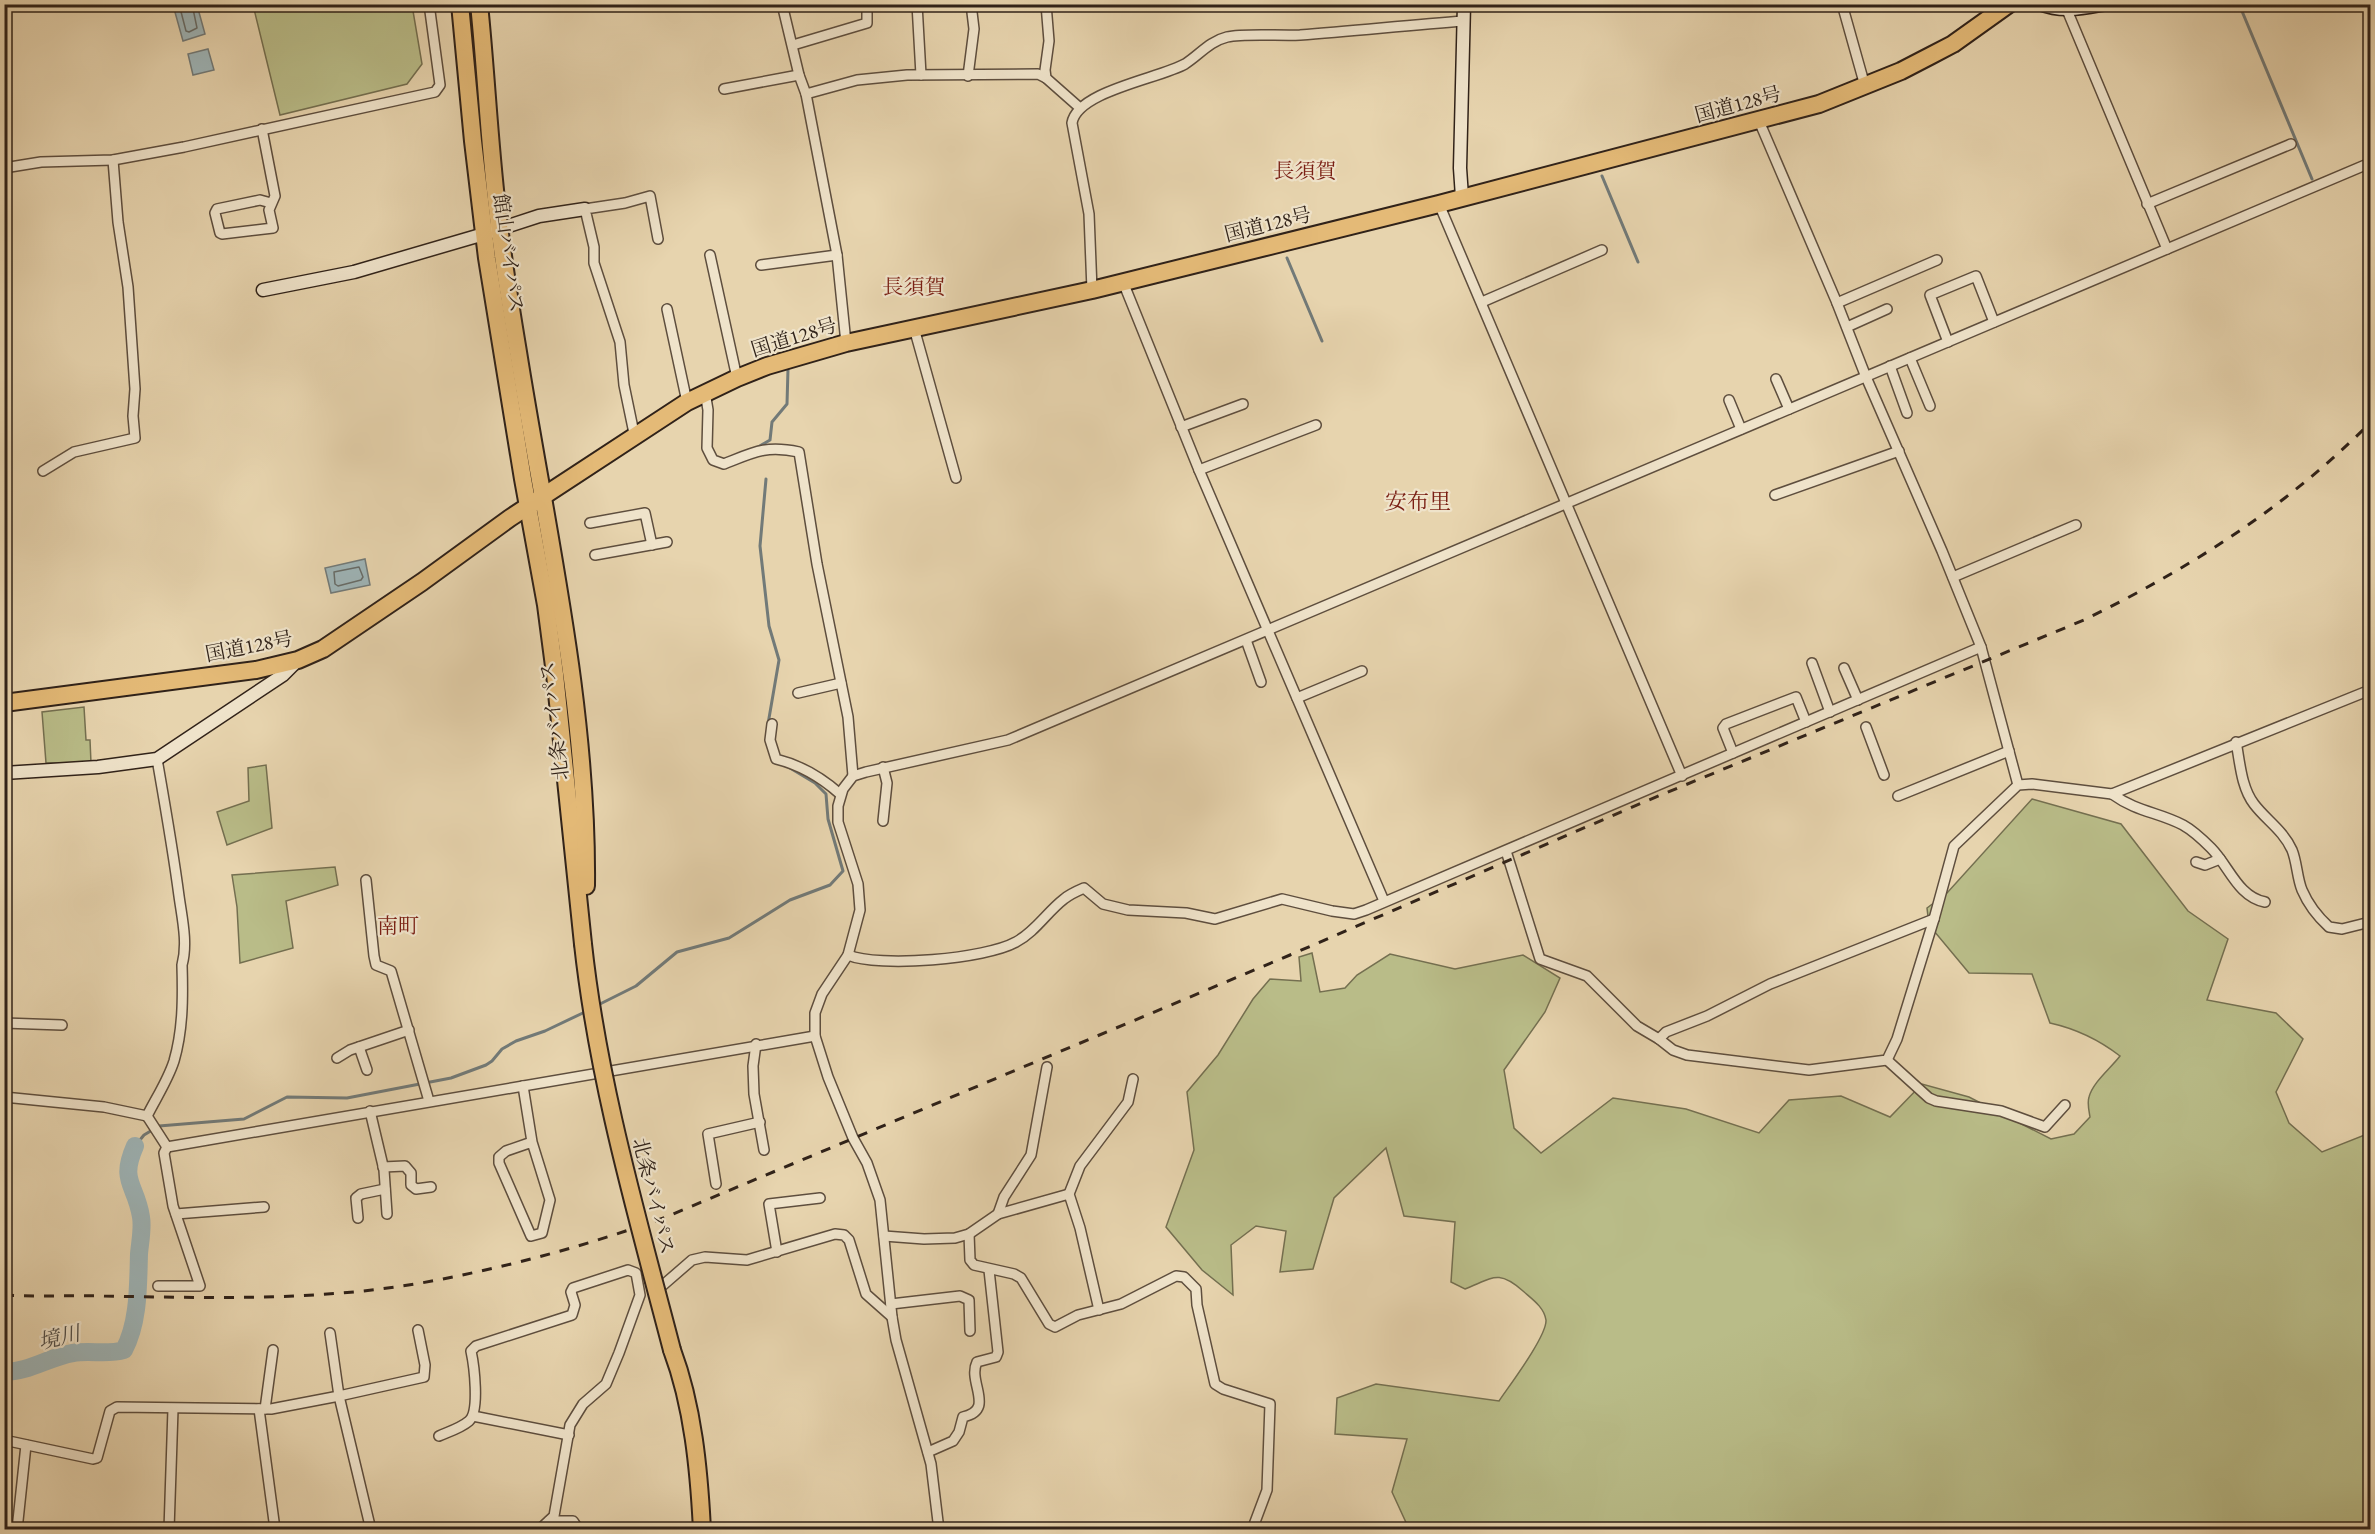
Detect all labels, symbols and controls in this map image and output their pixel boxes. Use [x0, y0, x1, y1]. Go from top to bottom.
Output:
street label: 国道128号 [1692, 80, 1784, 128]
district label: 長須賀 [1274, 157, 1337, 184]
street label: 館山バイパス [488, 192, 530, 314]
street label: 国道128号 [1222, 201, 1314, 247]
district label: 長須賀 [883, 273, 946, 300]
street label: 国道128号 [748, 312, 840, 362]
district label: 安布里 [1385, 487, 1451, 516]
street label: 国道128号 [203, 625, 295, 667]
street label: 北条バイパス [534, 660, 574, 782]
district label: 南町 [377, 912, 419, 939]
street label: 北条バイパス [627, 1135, 681, 1257]
water label: 境川 [36, 1319, 84, 1355]

